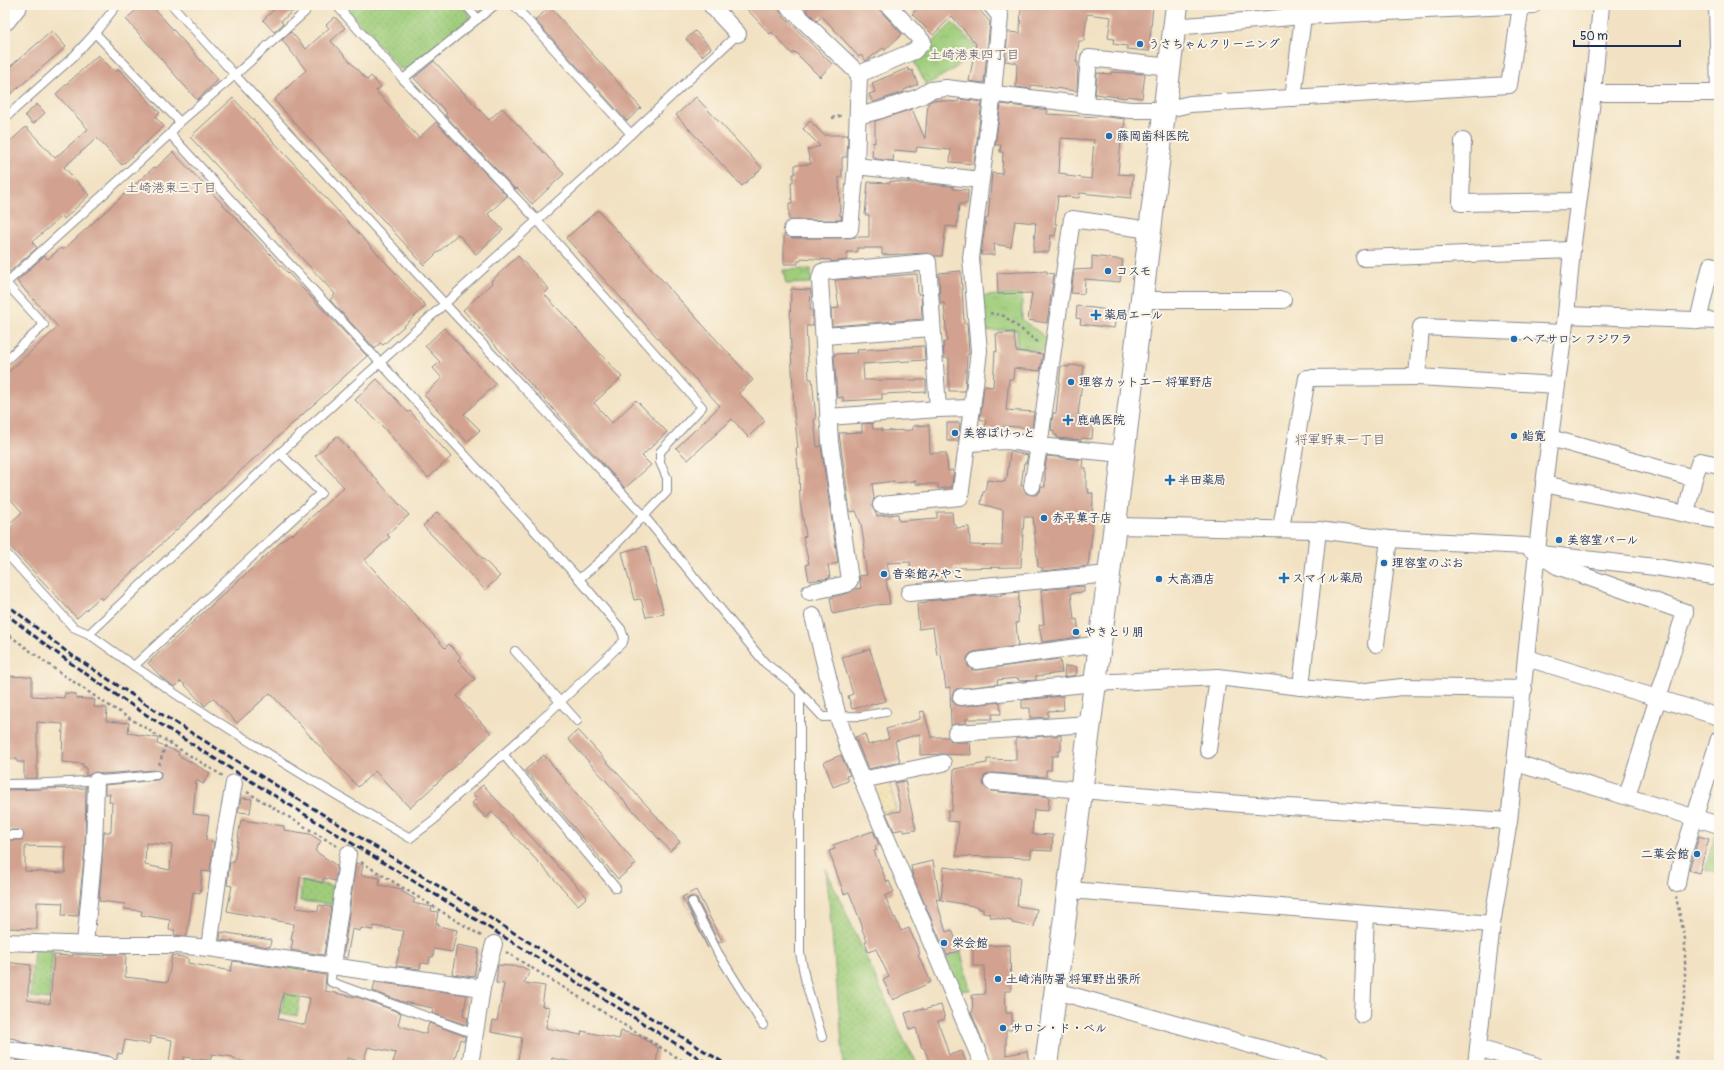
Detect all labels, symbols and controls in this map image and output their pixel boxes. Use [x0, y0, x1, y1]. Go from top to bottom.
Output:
scale bar [1574, 22, 1680, 48]
text: 50 m [1580, 29, 1608, 44]
place label: うさちゃんクリーニング [1148, 37, 1280, 52]
marker: うさちゃんクリーニング [1135, 39, 1145, 49]
district label: 土崎港東四丁目 [928, 47, 1020, 63]
place label: 藤岡歯科医院 [1117, 129, 1189, 144]
marker: 藤岡歯科医院 [1104, 131, 1114, 141]
district label: 土崎港東三丁目 [125, 180, 217, 196]
place label: コスモ [1116, 264, 1152, 279]
marker: コスモ [1103, 266, 1113, 276]
place label: 薬局エール [1104, 308, 1163, 323]
marker: 薬局エール [1091, 310, 1101, 320]
place label: ヘアサロン フジワラ [1522, 332, 1633, 347]
marker: ヘアサロン フジワラ [1509, 334, 1519, 344]
place label: 理容カットエー 将軍野店 [1079, 375, 1213, 390]
marker: 理容カットエー 将軍野店 [1066, 377, 1076, 387]
place label: 鹿嶋医院 [1077, 413, 1125, 428]
marker: 鹿嶋医院 [1062, 414, 1074, 426]
place label: 美容ぽけっと [963, 426, 1035, 441]
marker: 美容ぽけっと [950, 428, 960, 438]
place label: 鮨寛 [1522, 429, 1546, 444]
marker: 鮨寛 [1509, 431, 1519, 441]
district label: 将軍野東一丁目 [1294, 432, 1386, 448]
place label: 半田薬局 [1178, 473, 1226, 488]
marker: 半田薬局 [1165, 475, 1175, 485]
place label: 赤平菓子店 [1052, 511, 1112, 526]
marker: 赤平菓子店 [1039, 513, 1049, 523]
place label: 美容室パール [1567, 533, 1639, 548]
marker: 美容室パール [1554, 535, 1564, 545]
place label: 理容室のぶお [1392, 556, 1464, 571]
marker: 理容室のぶお [1379, 558, 1389, 568]
place label: 音楽館みやこ [892, 567, 964, 582]
marker: 音楽館みやこ [879, 569, 889, 579]
place label: スマイル薬局 [1292, 571, 1364, 586]
place label: 大高酒店 [1167, 572, 1215, 587]
marker: スマイル薬局 [1279, 573, 1289, 583]
marker: 大高酒店 [1154, 574, 1164, 584]
place label: やきとり朋 [1084, 625, 1144, 640]
marker: やきとり朋 [1071, 627, 1081, 637]
place label: 二葉会館 [1641, 847, 1689, 862]
marker: 二葉会館 [1692, 849, 1702, 859]
place label: 栄会館 [952, 936, 988, 951]
marker: 栄会館 [939, 938, 949, 948]
place label: 土崎消防署 将軍野出張所 [1006, 972, 1142, 987]
marker: 土崎消防署 将軍野出張所 [993, 974, 1003, 984]
place label: サロン・ド・ベル [1011, 1021, 1107, 1036]
marker: サロン・ド・ベル [998, 1023, 1008, 1033]

